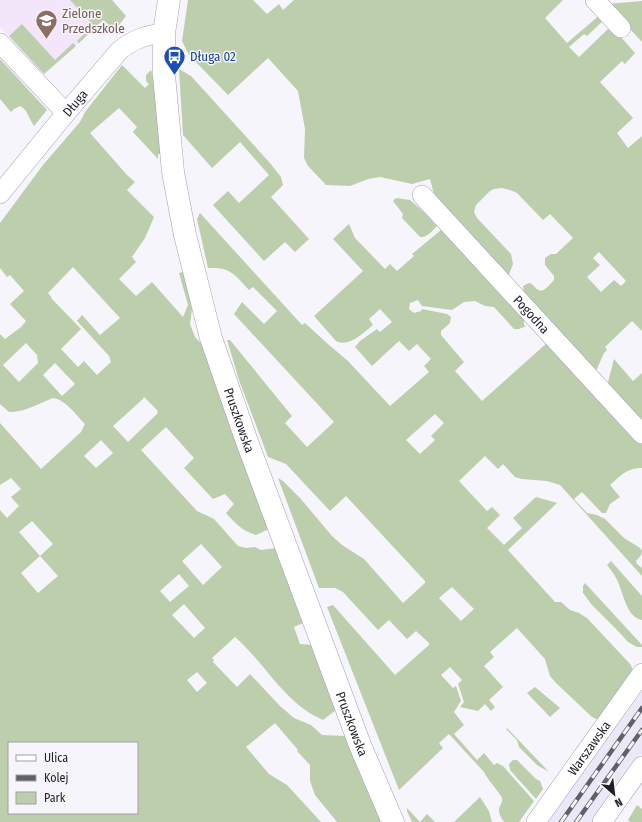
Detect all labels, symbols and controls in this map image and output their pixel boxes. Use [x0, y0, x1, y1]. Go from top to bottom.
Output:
place label: Zielone Przedszkole [62, 6, 125, 36]
school or university icon: Zielone Przedszkole [34, 7, 60, 40]
bus stop icon: Długa 02 [162, 43, 188, 76]
place label: Długa 02 [190, 49, 236, 64]
street label: Długa [60, 87, 91, 119]
street label: Pogodna [510, 292, 553, 337]
street label: Pruszkowska [221, 386, 257, 455]
street label: Pruszkowska [333, 690, 371, 759]
street label: Warszawska [565, 718, 614, 778]
legend [8, 742, 138, 814]
text: Ulica [44, 751, 68, 765]
text: Kolej [44, 771, 69, 785]
north arrow [594, 774, 634, 814]
text: Park [44, 791, 66, 805]
text: N [612, 795, 624, 810]

